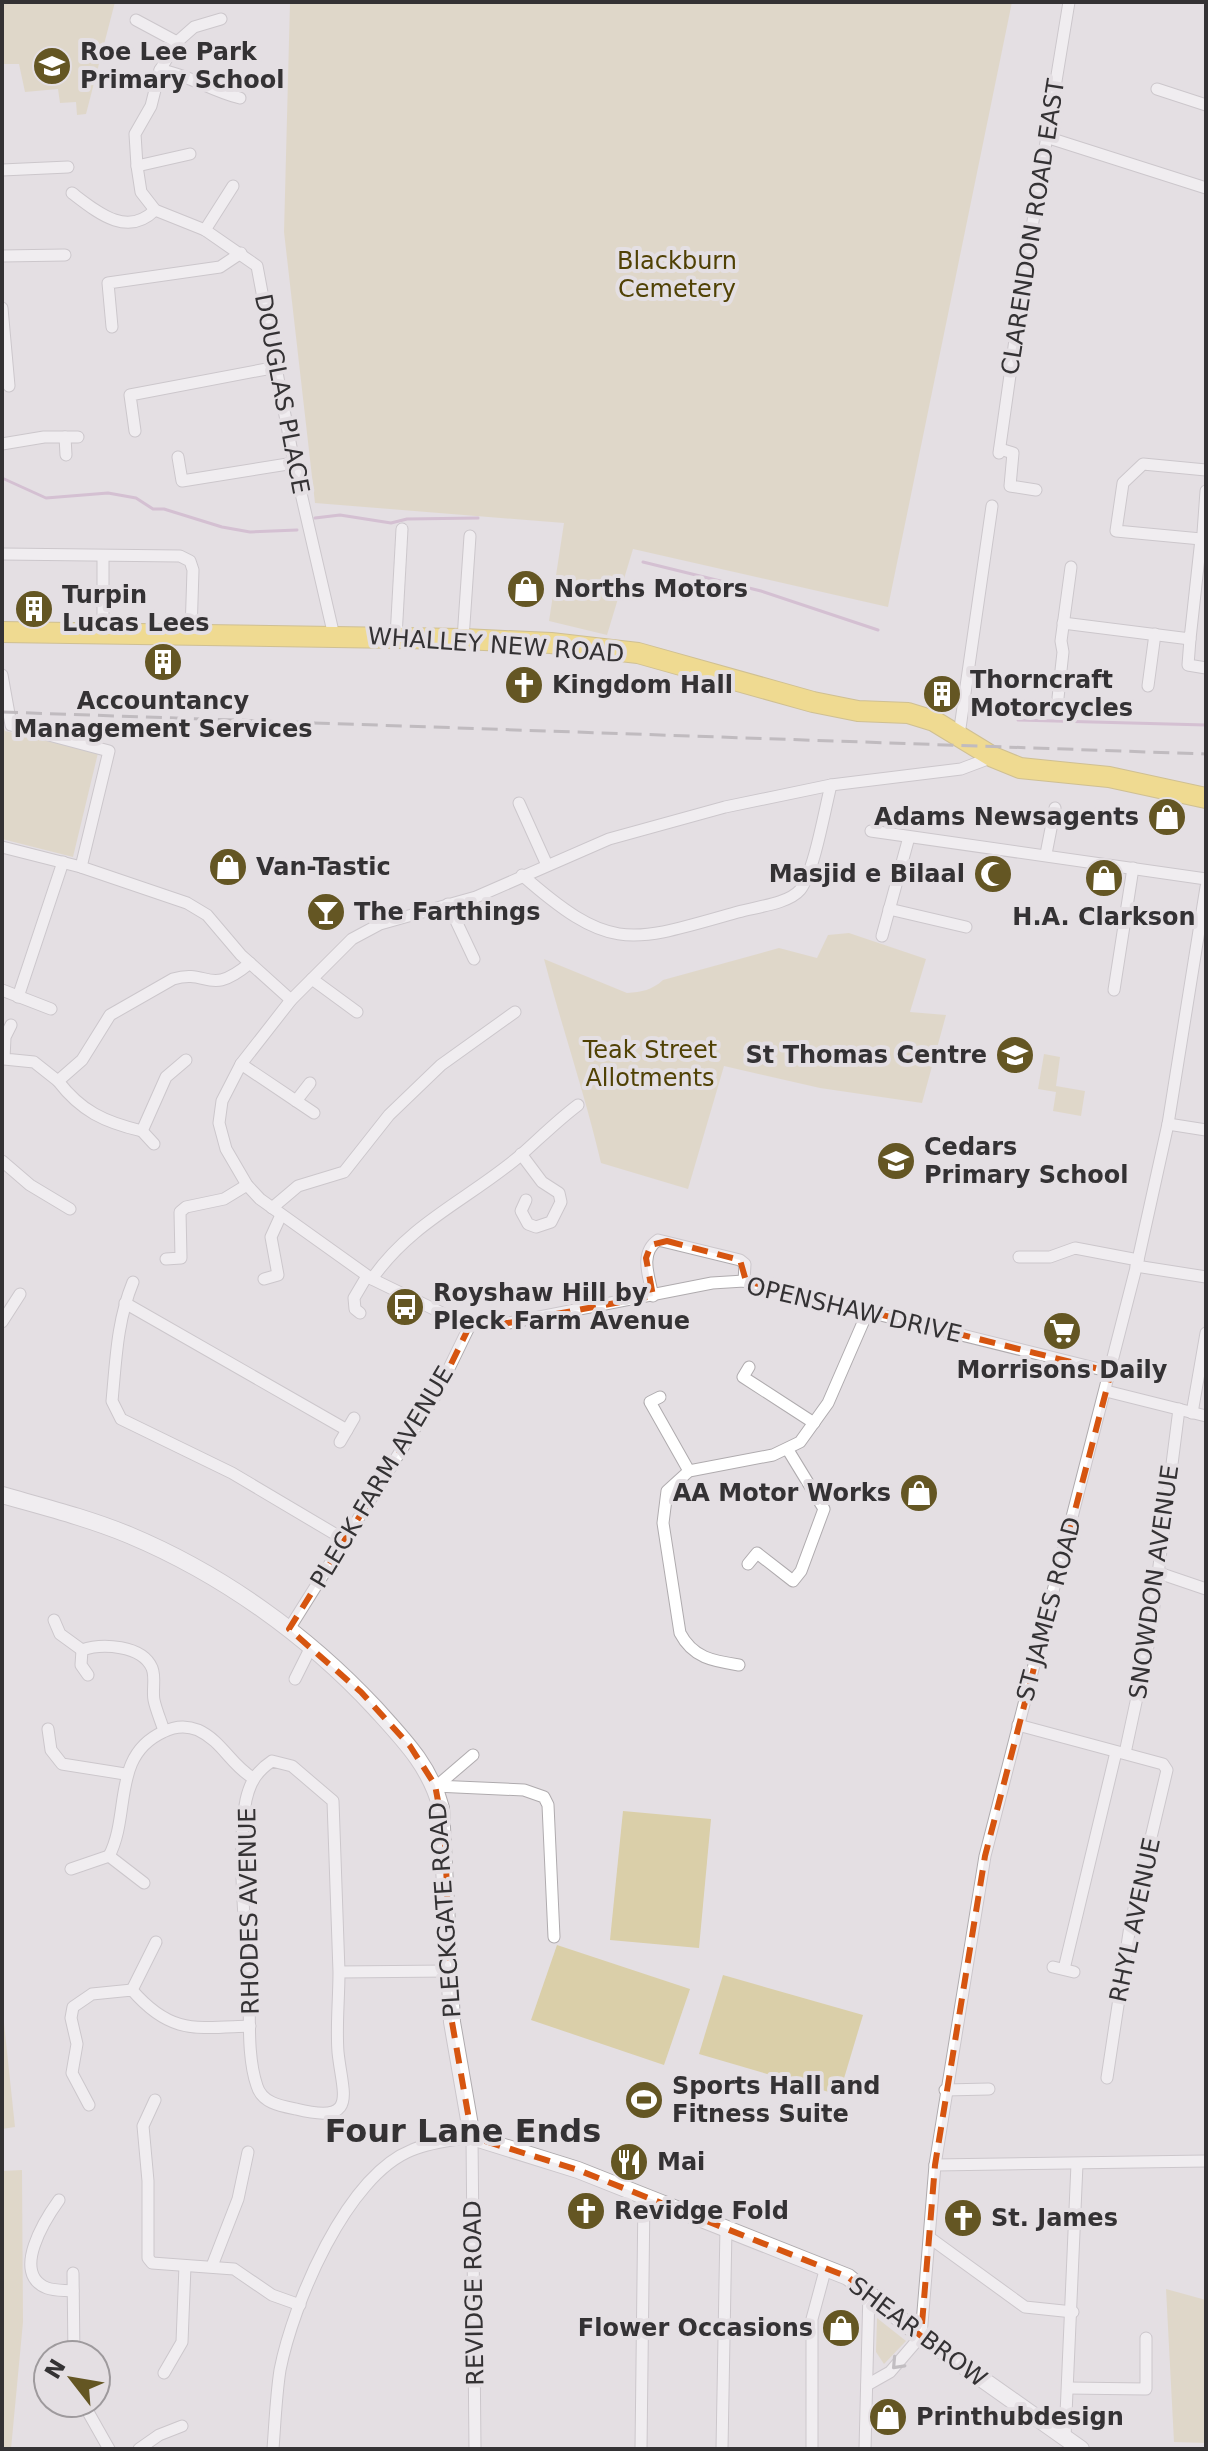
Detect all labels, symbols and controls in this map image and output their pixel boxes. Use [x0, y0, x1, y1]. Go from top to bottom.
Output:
place label: Roe Lee Park Primary School [80, 38, 285, 94]
school or university icon: Roe Lee Park Primary School [31, 45, 73, 87]
street label: CLARENDON ROAD EAST [996, 77, 1070, 377]
park label: Blackburn Cemetery [617, 247, 737, 303]
street label: DOUGLAS PLACE [249, 292, 315, 496]
shop icon: Norths Motors [505, 568, 547, 610]
place label: Norths Motors [554, 575, 748, 603]
place label: Turpin Lucas Lees [62, 581, 210, 637]
building icon: Turpin Lucas Lees [13, 588, 55, 630]
street label: WHALLEY NEW ROAD [367, 622, 625, 668]
building icon: Accountancy Management Services [142, 641, 184, 683]
church icon: Kingdom Hall [503, 664, 545, 706]
place label: Thorncraft Motorcycles [970, 666, 1133, 722]
place label: Kingdom Hall [552, 671, 733, 699]
building icon: Thorncraft Motorcycles [921, 673, 963, 715]
place label: Accountancy Management Services [13, 687, 313, 743]
shop icon: Adams Newsagents [1146, 796, 1188, 838]
place label: Adams Newsagents [874, 803, 1139, 831]
shop icon: Van-Tastic [207, 846, 249, 888]
place label: Van-Tastic [256, 853, 391, 881]
mosque icon: Masjid e Bilaal [972, 853, 1014, 895]
shop icon: H.A. Clarkson [1083, 857, 1125, 899]
place label: Masjid e Bilaal [769, 860, 965, 888]
bar icon: The Farthings [305, 891, 347, 933]
place label: The Farthings [354, 898, 540, 926]
place label: H.A. Clarkson [1012, 903, 1196, 931]
school or university icon: St Thomas Centre [994, 1034, 1036, 1076]
park label: Teak Street Allotments [582, 1036, 717, 1092]
place label: St Thomas Centre [746, 1041, 987, 1069]
place label: Cedars Primary School [924, 1133, 1129, 1189]
school or university icon: Cedars Primary School [875, 1140, 917, 1182]
street label: OPENSHAW DRIVE [744, 1272, 964, 1348]
place label: Royshaw Hill by Pleck Farm Avenue [433, 1279, 690, 1335]
bus stop icon: Royshaw Hill by Pleck Farm Avenue [384, 1286, 426, 1328]
supermarket icon: Morrisons Daily [1041, 1310, 1083, 1352]
place label: Morrisons Daily [957, 1356, 1168, 1384]
street label: PLECK FARM AVENUE [305, 1361, 459, 1593]
street label: SNOWDON AVENUE [1124, 1463, 1184, 1701]
shop icon: AA Motor Works [898, 1472, 940, 1514]
place label: AA Motor Works [673, 1479, 891, 1507]
street label: ST JAMES ROAD [1011, 1514, 1087, 1704]
street label: PLECKGATE ROAD [423, 1801, 467, 2019]
street label: RHODES AVENUE [233, 1807, 265, 2015]
street label: RHYL AVENUE [1104, 1835, 1166, 2005]
place label: Sports Hall and Fitness Suite [672, 2072, 880, 2128]
sports icon: Sports Hall and Fitness Suite [623, 2079, 665, 2121]
district label: Four Lane Ends [325, 2112, 601, 2150]
restaurant icon: Mai [608, 2141, 650, 2183]
place label: Mai [657, 2148, 705, 2176]
church icon: Revidge Fold [565, 2190, 607, 2232]
place label: Revidge Fold [614, 2197, 789, 2225]
church icon: St. James [942, 2197, 984, 2239]
street label: REVIDGE ROAD [458, 2200, 490, 2386]
place label: St. James [991, 2204, 1118, 2232]
street label: SHEAR BROW [844, 2271, 992, 2393]
shop icon: Flower Occasions [820, 2307, 862, 2349]
place label: Flower Occasions [578, 2314, 813, 2342]
north arrow [32, 2339, 112, 2419]
one-way arrow [892, 2354, 907, 2369]
text: N [40, 2355, 71, 2383]
shop icon: Printhubdesign [867, 2396, 909, 2438]
place label: Printhubdesign [916, 2403, 1124, 2431]

